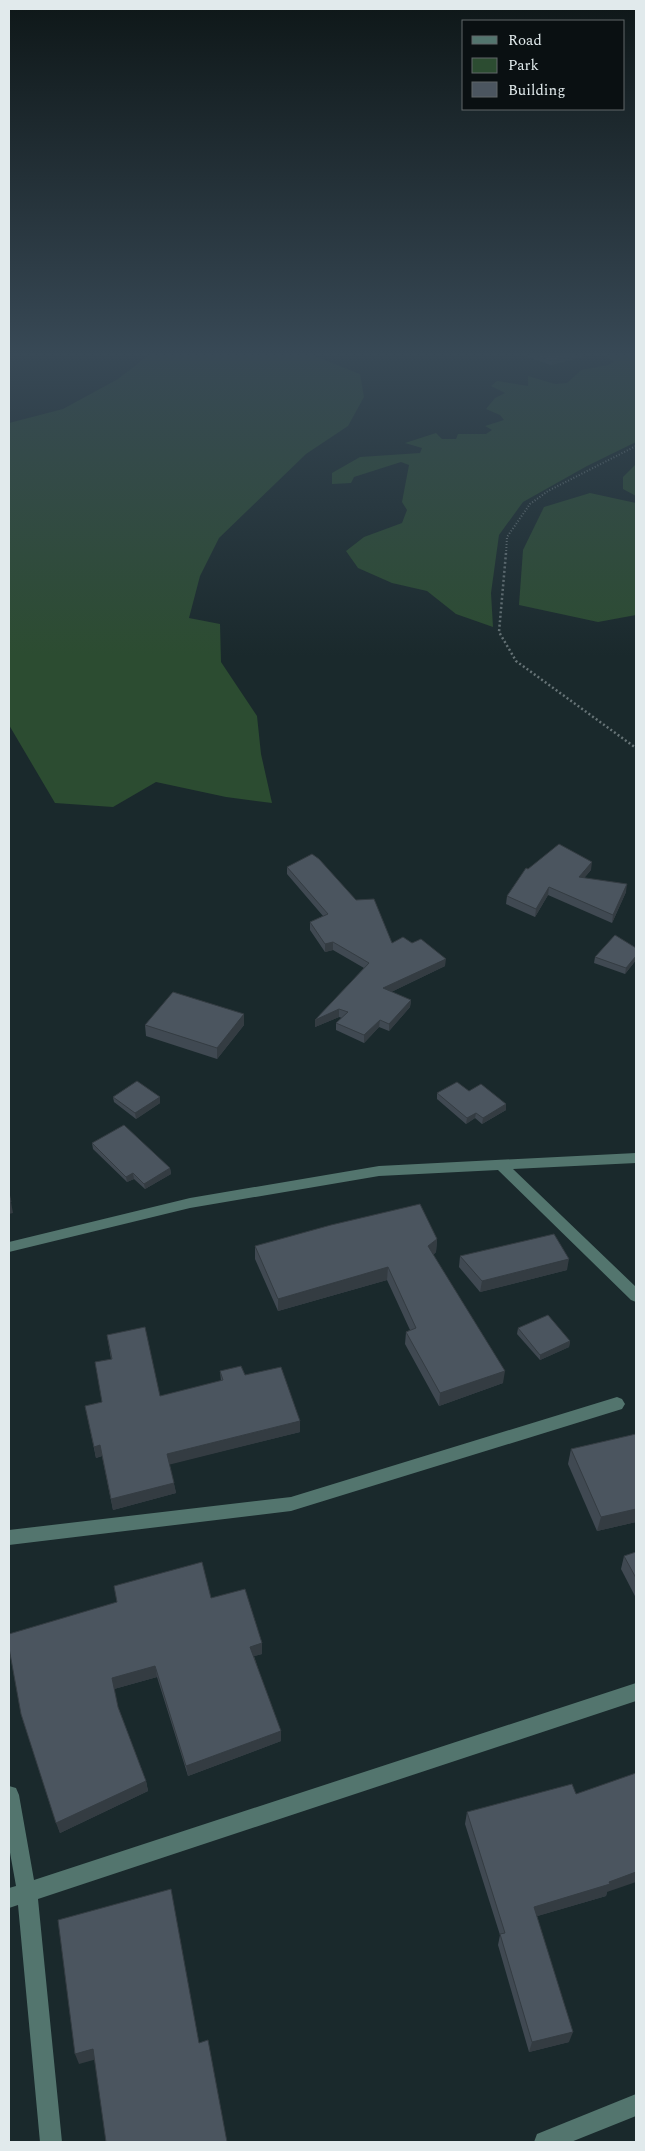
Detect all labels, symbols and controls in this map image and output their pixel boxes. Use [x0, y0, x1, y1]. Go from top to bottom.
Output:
legend [462, 20, 625, 110]
text: Road [508, 29, 542, 52]
text: Park [508, 54, 539, 77]
text: Building [508, 79, 565, 102]

